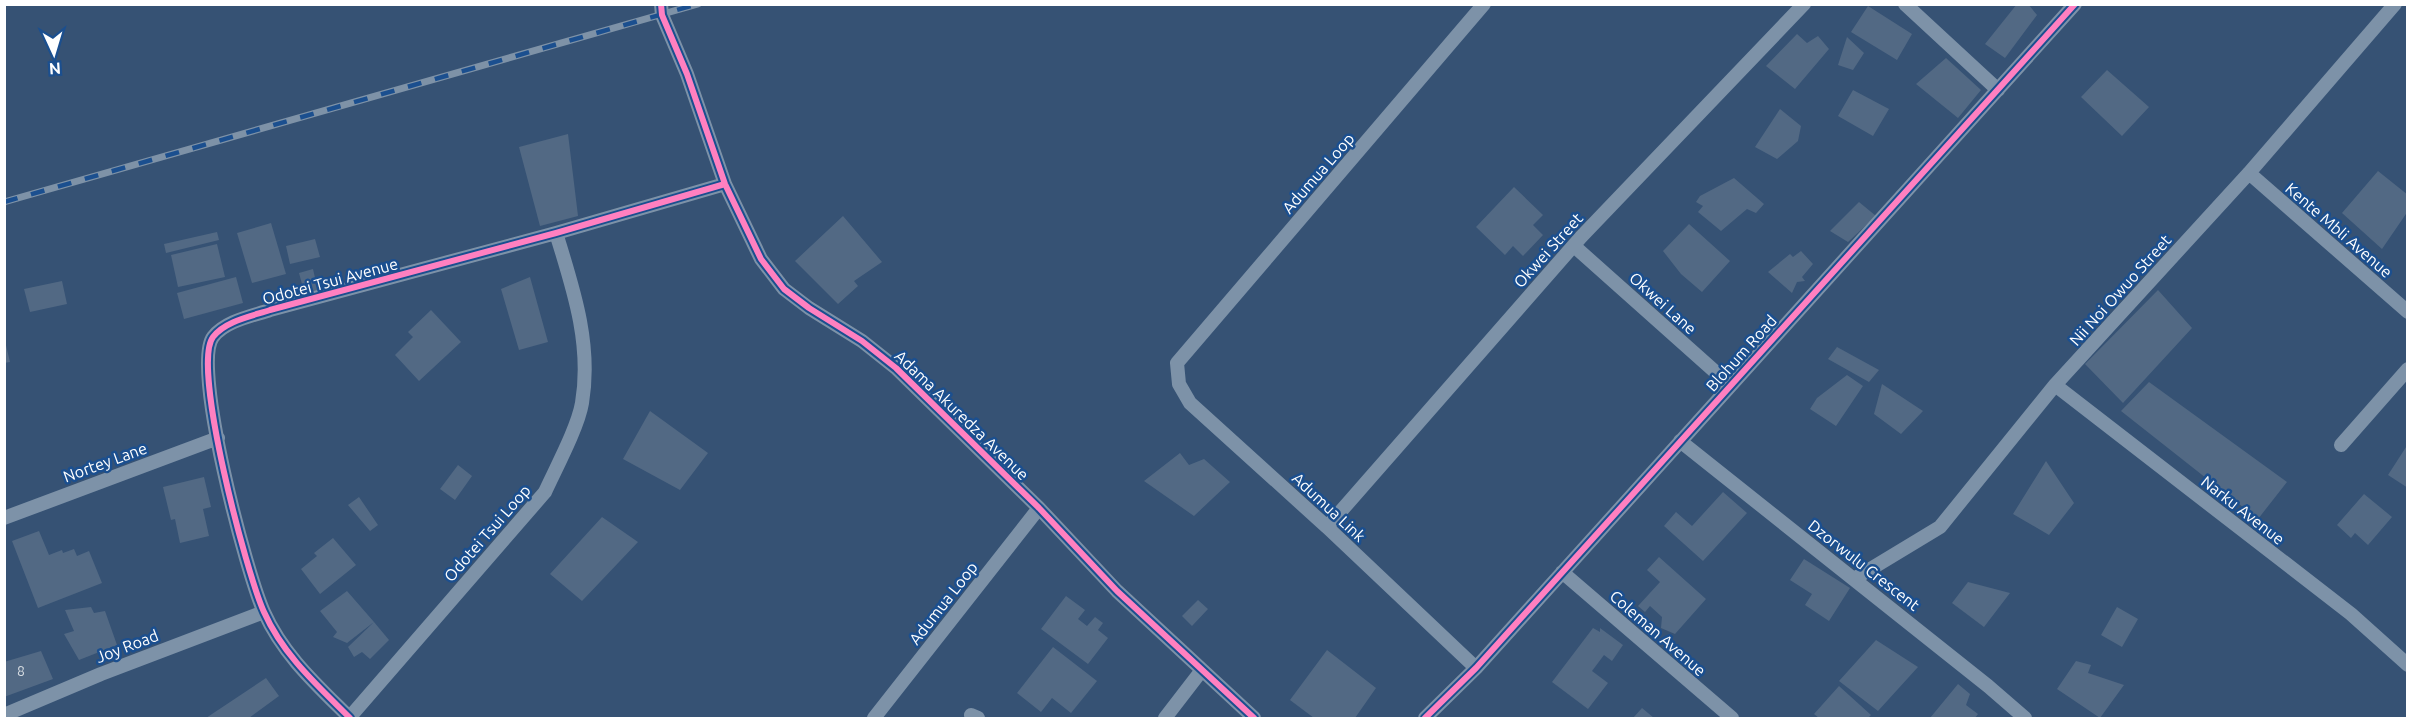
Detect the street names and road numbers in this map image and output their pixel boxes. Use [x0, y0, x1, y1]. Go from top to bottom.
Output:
street label: Adumua Loop [1278, 129, 1358, 217]
street label: Kente Mbli Avenue [2282, 179, 2396, 281]
street label: Okwei Street [1510, 209, 1587, 291]
street label: Nii Noi Owuo Street [2066, 230, 2175, 349]
street label: Odotei Tsui Avenue [260, 254, 400, 308]
street label: Okwei Lane [1626, 268, 1700, 338]
street label: Blohum Road [1702, 311, 1780, 395]
street label: Adama Akuredza Avenue [892, 346, 1032, 484]
street label: Nortey Lane [61, 439, 149, 485]
street label: Adumua Link [1289, 469, 1369, 545]
street label: Narku Avenue [2198, 472, 2288, 548]
street label: Odotei Tsui Loop [440, 481, 534, 585]
street label: Dzorwulu Crescent [1805, 516, 1924, 614]
street label: Adumua Loop [905, 558, 981, 648]
street label: Coleman Avenue [1606, 587, 1710, 679]
street label: Joy Road [93, 626, 161, 666]

